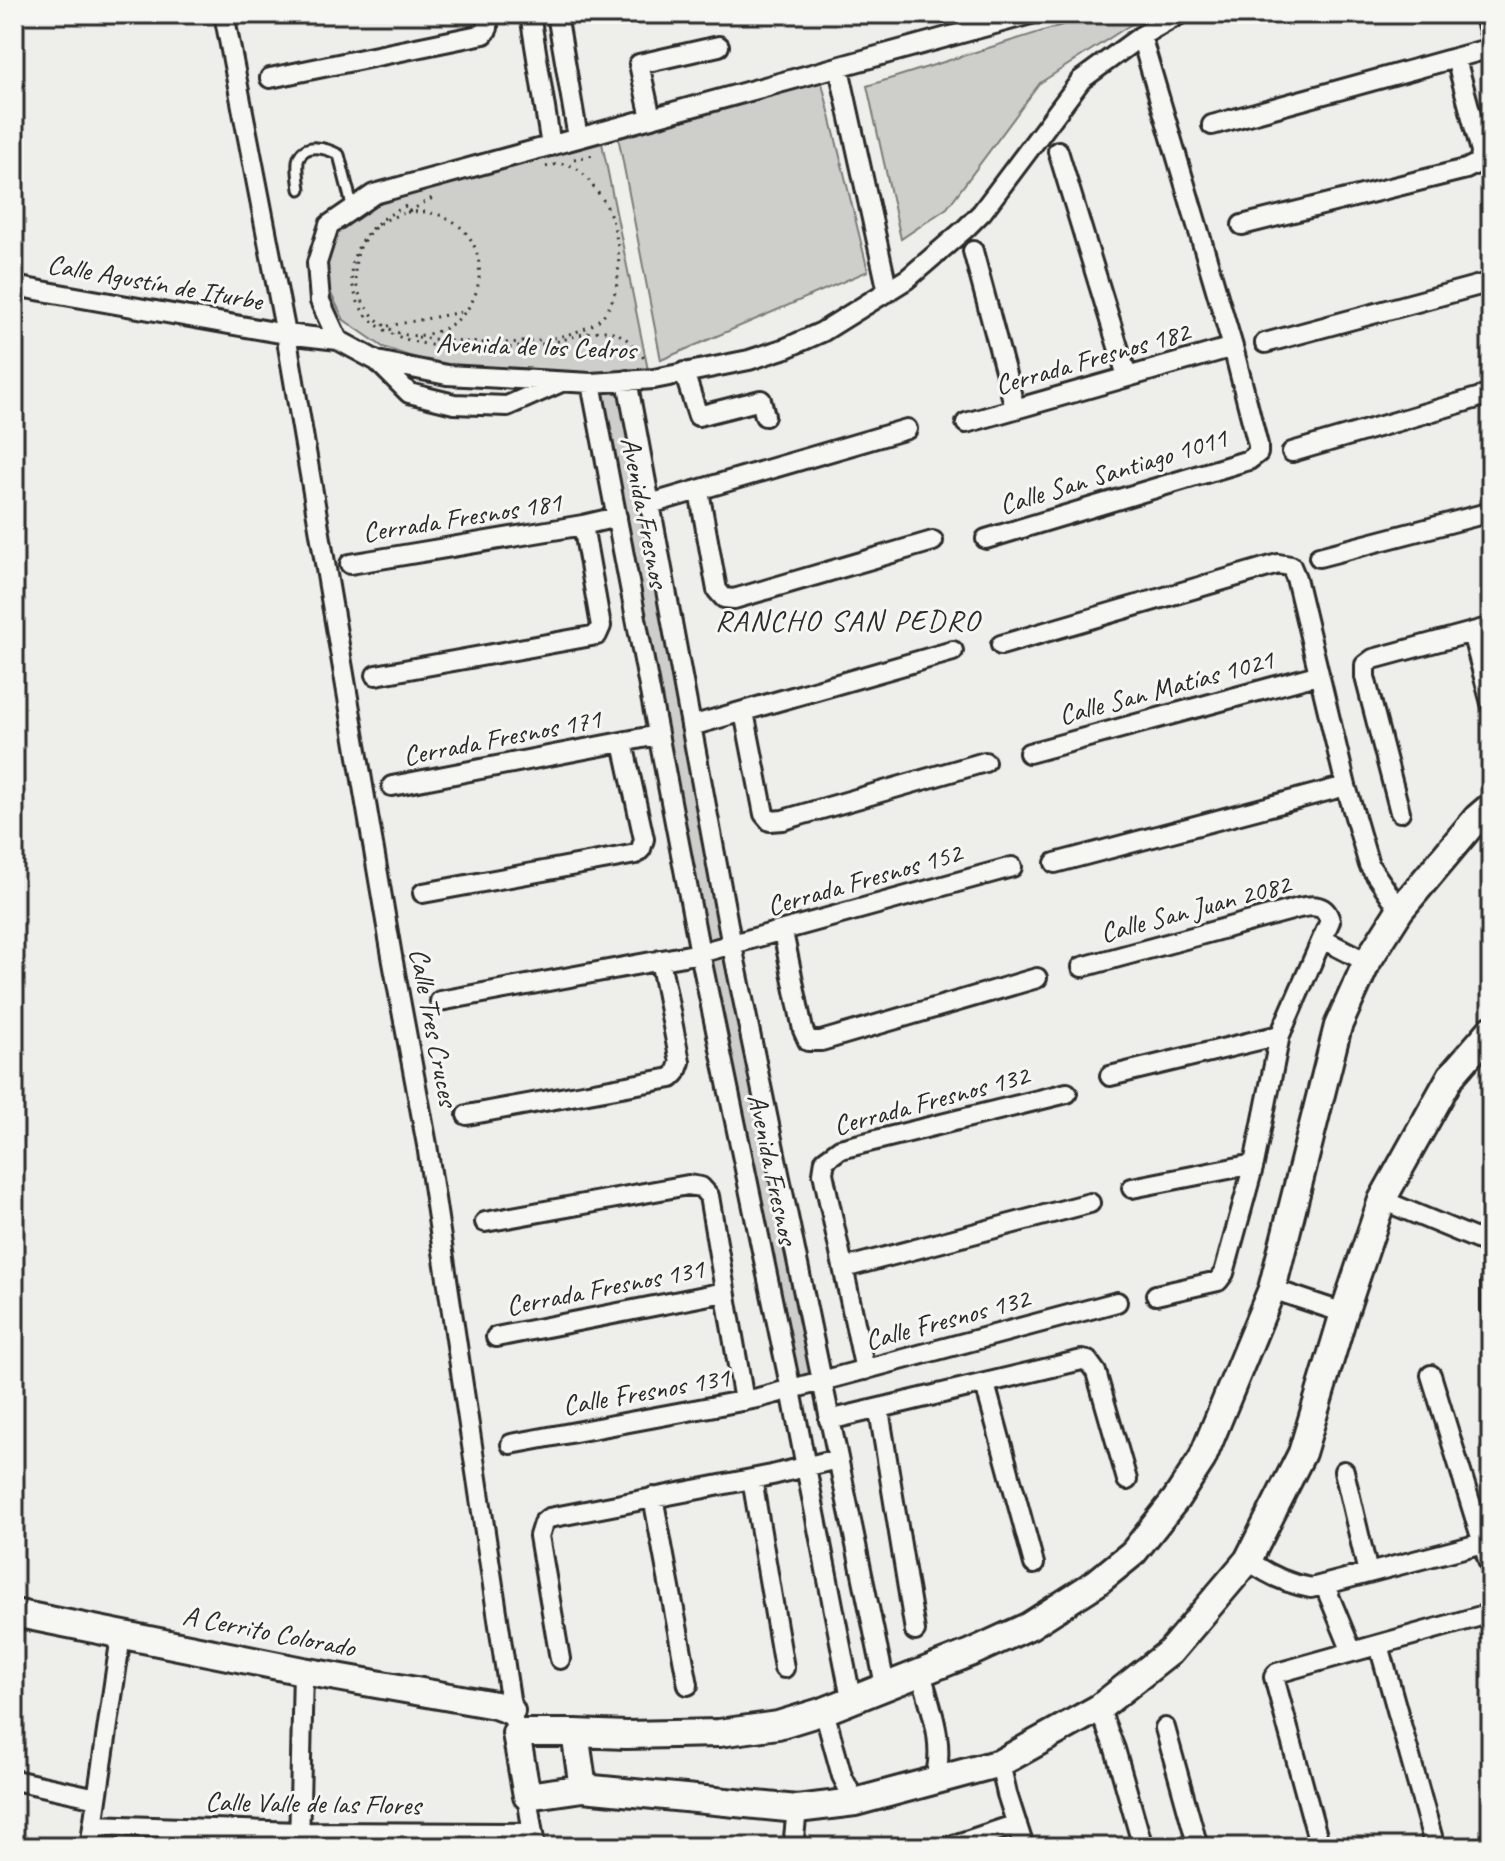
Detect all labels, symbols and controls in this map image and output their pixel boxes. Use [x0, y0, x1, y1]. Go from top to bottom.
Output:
street label: Calle Agustín de Iturbe [45, 246, 267, 318]
street label: Cerrada Fresnos 182 [991, 313, 1196, 402]
street label: Avenida de los Cedros [435, 325, 639, 367]
street label: Calle San Santiago 1011 [995, 419, 1232, 522]
street label: Avenida Fresnos [613, 434, 677, 593]
street label: Cerrada Fresnos 181 [360, 484, 565, 550]
district label: RANCHO SAN PEDRO [715, 601, 982, 639]
street label: Calle San Matías 1021 [1055, 641, 1279, 733]
street label: Cerrada Fresnos 171 [400, 700, 605, 773]
street label: Cerrada Fresnos 152 [763, 834, 968, 923]
street label: Calle San Juan 2082 [1096, 865, 1296, 950]
street label: Calle Tres Cruces [402, 945, 467, 1111]
street label: Cerrada Fresnos 132 [830, 1056, 1035, 1143]
street label: Avenida Fresnos [740, 1091, 806, 1250]
street label: Cerrada Fresnos 131 [503, 1250, 708, 1323]
street label: Calle Fresnos 132 [861, 1280, 1035, 1358]
street label: Calle Fresnos 131 [560, 1359, 734, 1423]
street label: A Cerrito Colorado [180, 1597, 360, 1665]
street label: Calle Valle de las Flores [205, 1784, 424, 1822]

